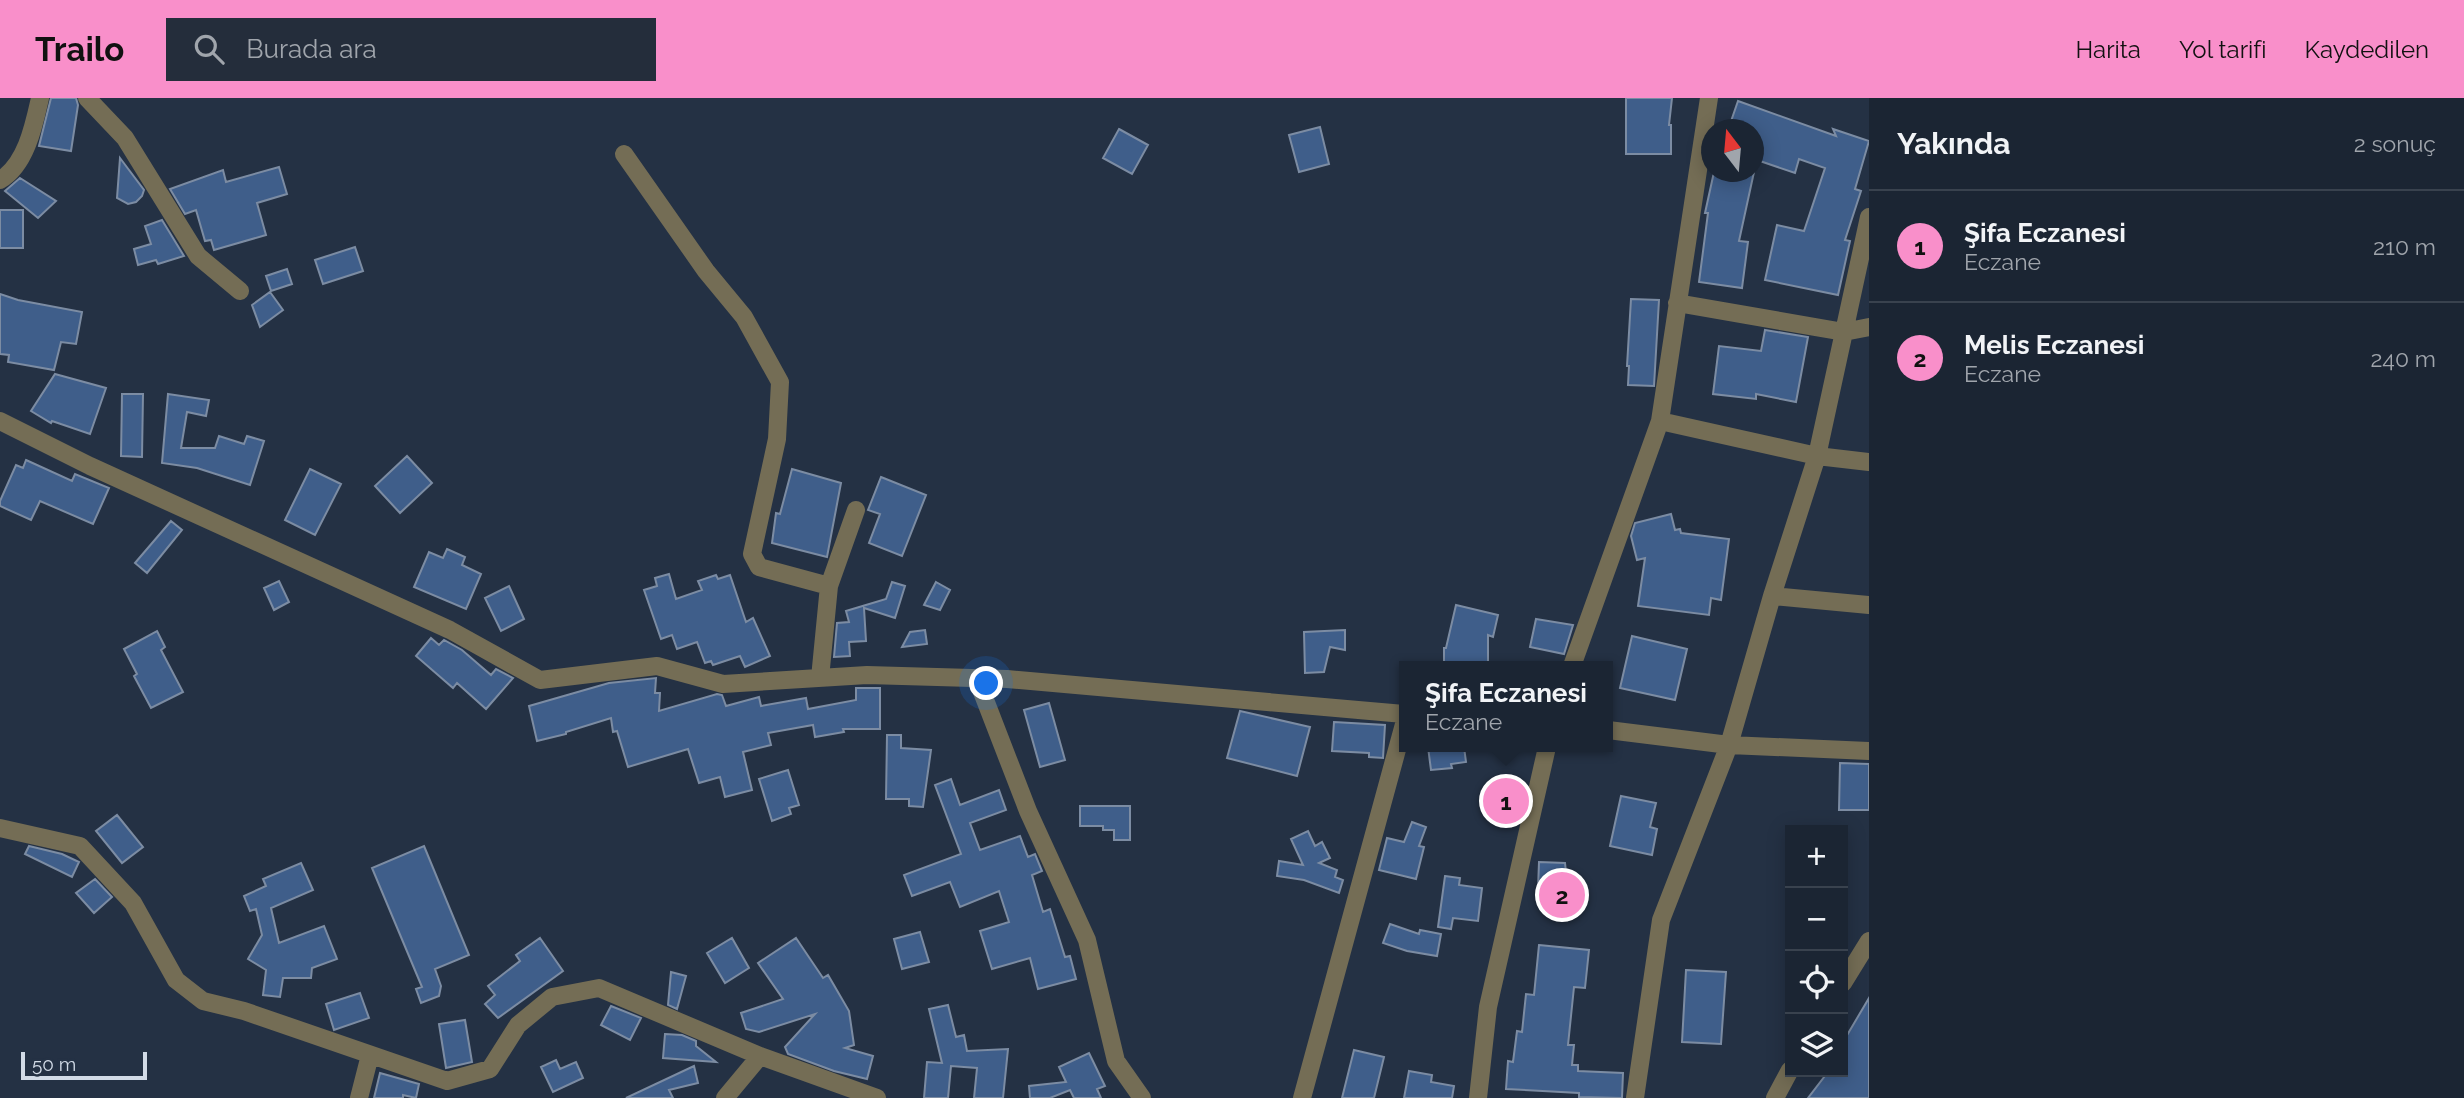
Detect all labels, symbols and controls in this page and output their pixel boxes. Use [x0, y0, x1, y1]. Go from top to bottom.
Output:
search box [166, 18, 656, 81]
text: Trailo [35, 30, 124, 69]
icon: search [190, 30, 228, 68]
text: Burada ara [246, 34, 377, 64]
text: Harita [2075, 35, 2141, 64]
text: Yol tarifi [2179, 35, 2267, 64]
text: Kaydedilen [2305, 35, 2429, 64]
north arrow [1701, 119, 1764, 182]
text: Yakında [1897, 126, 2010, 161]
text: 2 sonuç [2354, 130, 2436, 157]
text: Şifa Eczanesi [1964, 218, 2126, 248]
text: 1 [1914, 233, 1926, 260]
text: 210 m [2373, 233, 2436, 260]
text: Eczane [1964, 248, 2041, 275]
text: Melis Eczanesi [1964, 330, 2144, 360]
text: 2 [1914, 345, 1926, 372]
text: 240 m [2370, 345, 2436, 372]
text: Eczane [1964, 360, 2041, 387]
popup [1399, 661, 1613, 752]
your location [969, 666, 1003, 700]
text: Şifa Eczanesi [1425, 678, 1587, 708]
text: Eczane [1425, 708, 1502, 735]
pin: 1 [1483, 775, 1529, 827]
map controls [1785, 825, 1848, 1077]
button: + [1785, 825, 1848, 888]
pin: 2 [1539, 869, 1585, 921]
button: − [1785, 888, 1848, 951]
button: locate [1785, 951, 1848, 1014]
button: layers [1785, 1014, 1848, 1077]
scale bar [21, 1049, 147, 1081]
text: 50 m [32, 1053, 76, 1075]

